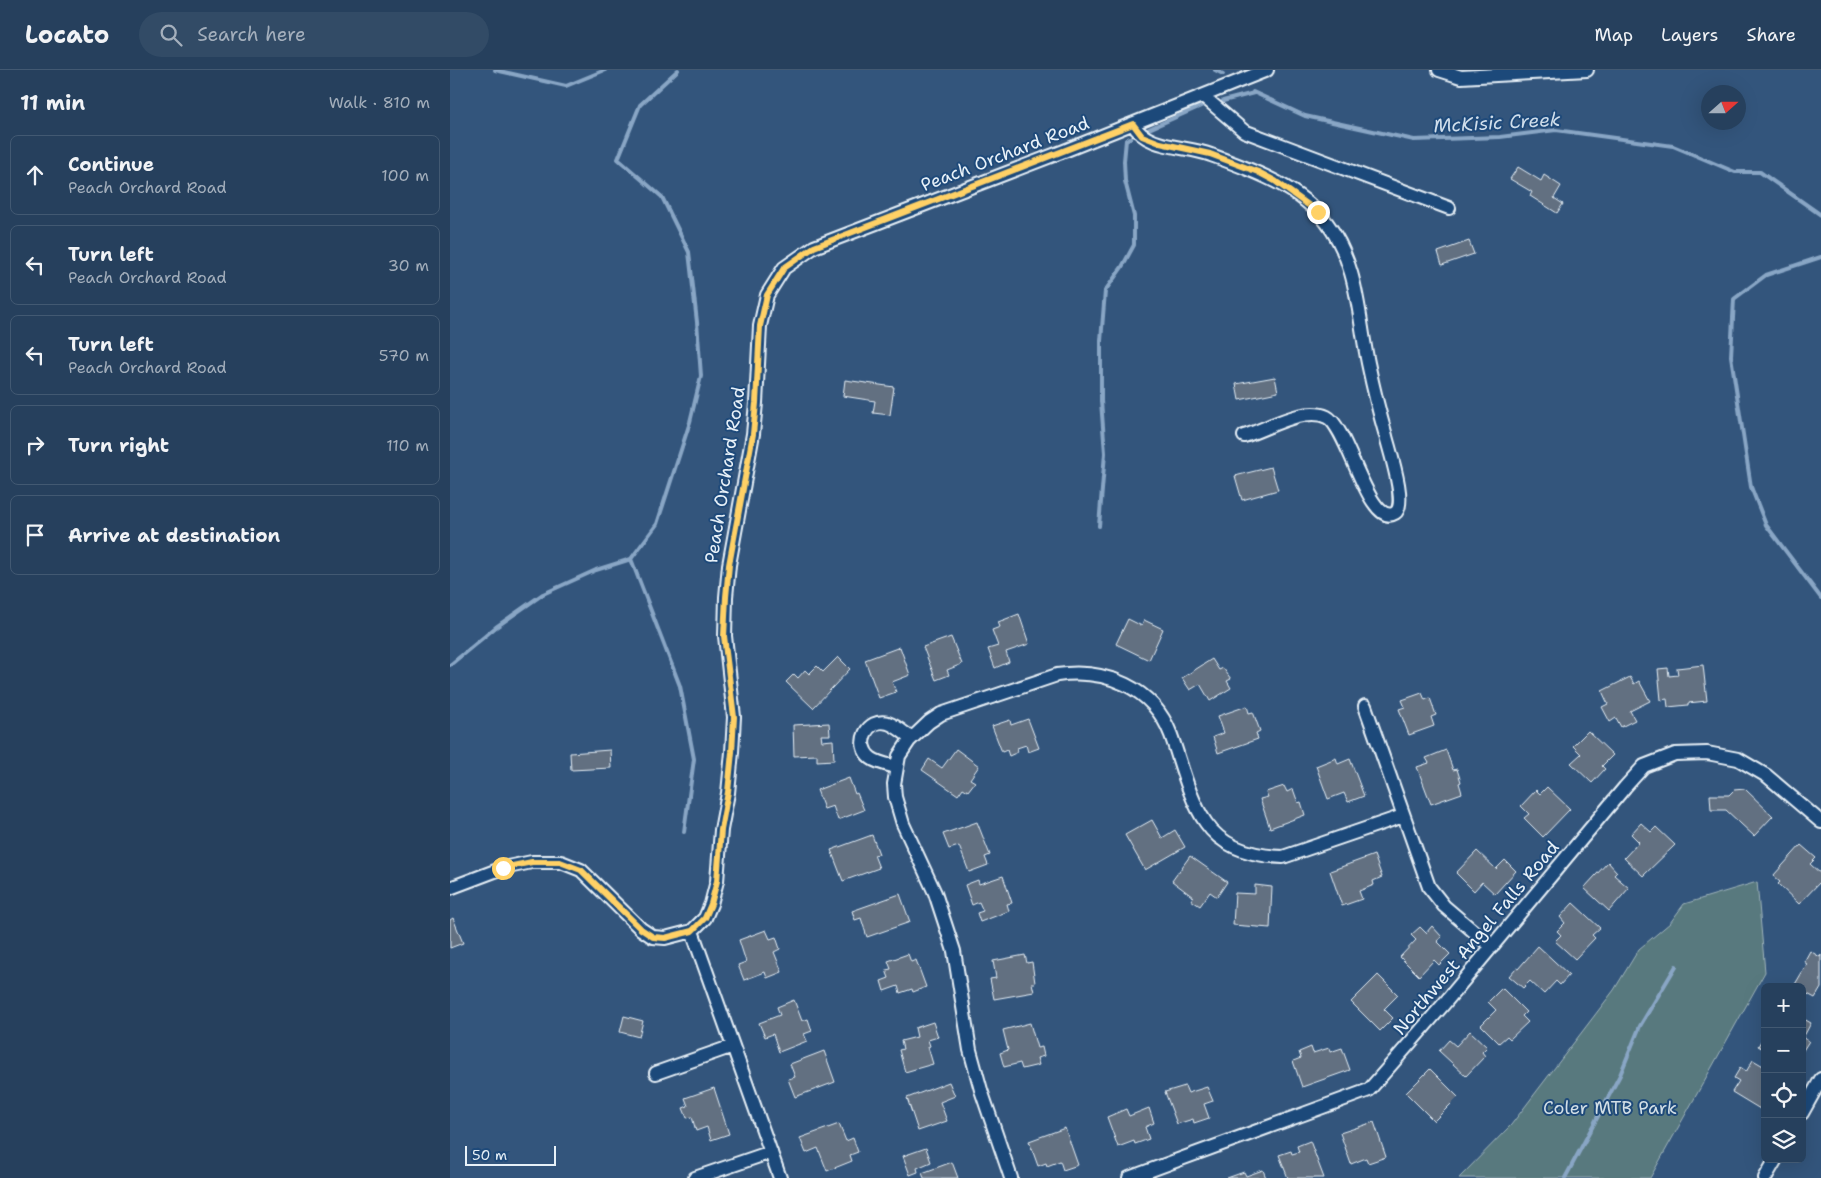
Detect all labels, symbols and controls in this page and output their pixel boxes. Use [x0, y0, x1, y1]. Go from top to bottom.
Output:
search box [139, 12, 489, 57]
text: Locato [25, 19, 109, 51]
icon: search [157, 21, 185, 49]
text: Search here [197, 22, 306, 47]
text: Map [1595, 23, 1633, 47]
text: Layers [1661, 23, 1718, 47]
text: Share [1746, 23, 1796, 47]
north arrow [1701, 85, 1746, 130]
text: 11 min [20, 89, 85, 117]
text: Walk · 810 m [329, 92, 430, 113]
water label: McKisic Creek [1433, 107, 1561, 138]
street label: Peach Orchard Road [917, 111, 1093, 197]
text: Continue [68, 152, 154, 177]
icon: ahead [21, 161, 49, 189]
text: 100 m [381, 165, 429, 186]
text: Peach Orchard Road [68, 177, 227, 198]
route end [1307, 201, 1330, 224]
text: Turn left [68, 242, 154, 267]
icon: left [21, 251, 49, 279]
text: 30 m [388, 255, 429, 276]
text: Peach Orchard Road [68, 267, 227, 288]
text: Turn left [68, 332, 154, 357]
icon: left [21, 341, 49, 369]
text: 570 m [379, 345, 429, 366]
text: Peach Orchard Road [68, 357, 227, 378]
street label: Peach Orchard Road [699, 385, 751, 565]
icon: right [21, 431, 49, 459]
text: Turn right [68, 433, 169, 458]
text: 110 m [386, 435, 429, 456]
icon: arrive [21, 521, 49, 549]
text: Arrive at destination [68, 523, 280, 548]
street label: Northwest Angel Falls Road [1388, 836, 1564, 1040]
route start [492, 857, 515, 880]
map controls [1761, 983, 1806, 1163]
button: + [1761, 983, 1806, 1028]
button: − [1761, 1028, 1806, 1073]
button: locate [1761, 1073, 1806, 1118]
park label: Coler MTB Park [1543, 1096, 1677, 1120]
button: layers [1761, 1118, 1806, 1163]
scale bar [465, 1143, 556, 1166]
text: 50 m [472, 1146, 507, 1164]

